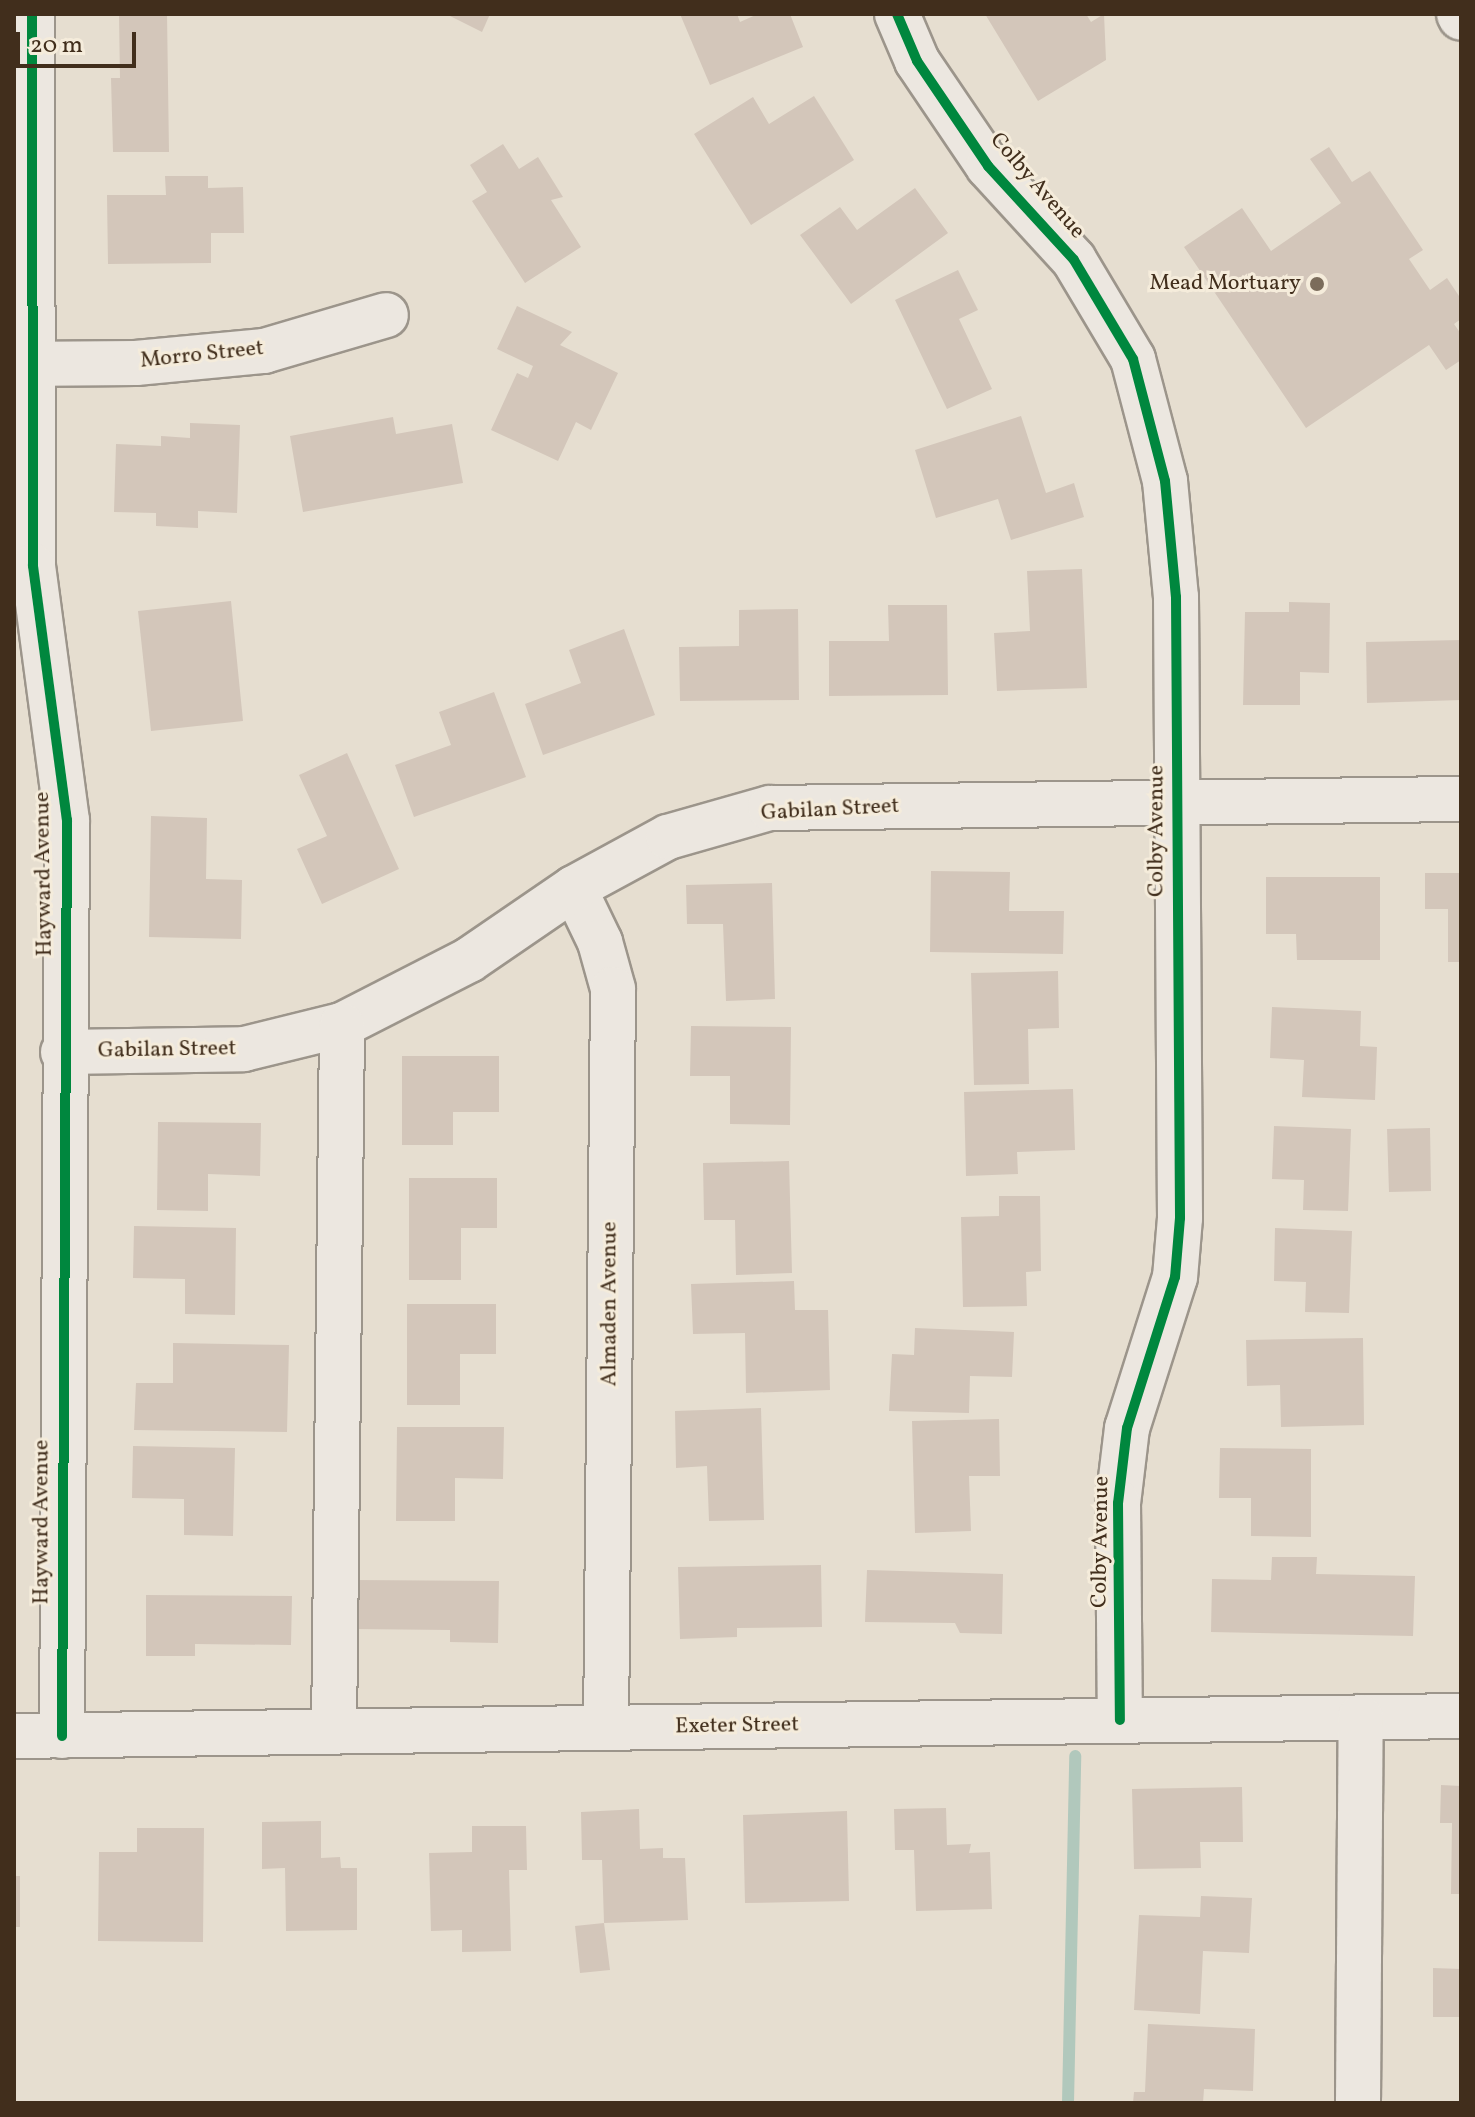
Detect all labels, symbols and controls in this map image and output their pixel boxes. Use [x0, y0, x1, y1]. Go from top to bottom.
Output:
scale bar [20, 16, 140, 66]
text: 20 m [30, 29, 83, 63]
street label: Colby Avenue [984, 127, 1090, 245]
place label: Mead Mortuary [1150, 271, 1301, 297]
marker: Mead Mortuary [1308, 275, 1326, 293]
street label: Morro Street [139, 335, 265, 375]
street label: Colby Avenue [1144, 765, 1170, 897]
street label: Hayward Avenue [29, 791, 59, 957]
street label: Gabilan Street [760, 793, 900, 827]
street label: Gabilan Street [98, 1036, 236, 1064]
street label: Almaden Avenue [597, 1222, 623, 1386]
street label: Hayward Avenue [29, 1440, 55, 1604]
street label: Colby Avenue [1087, 1476, 1115, 1608]
street label: Exeter Street [675, 1712, 799, 1740]

